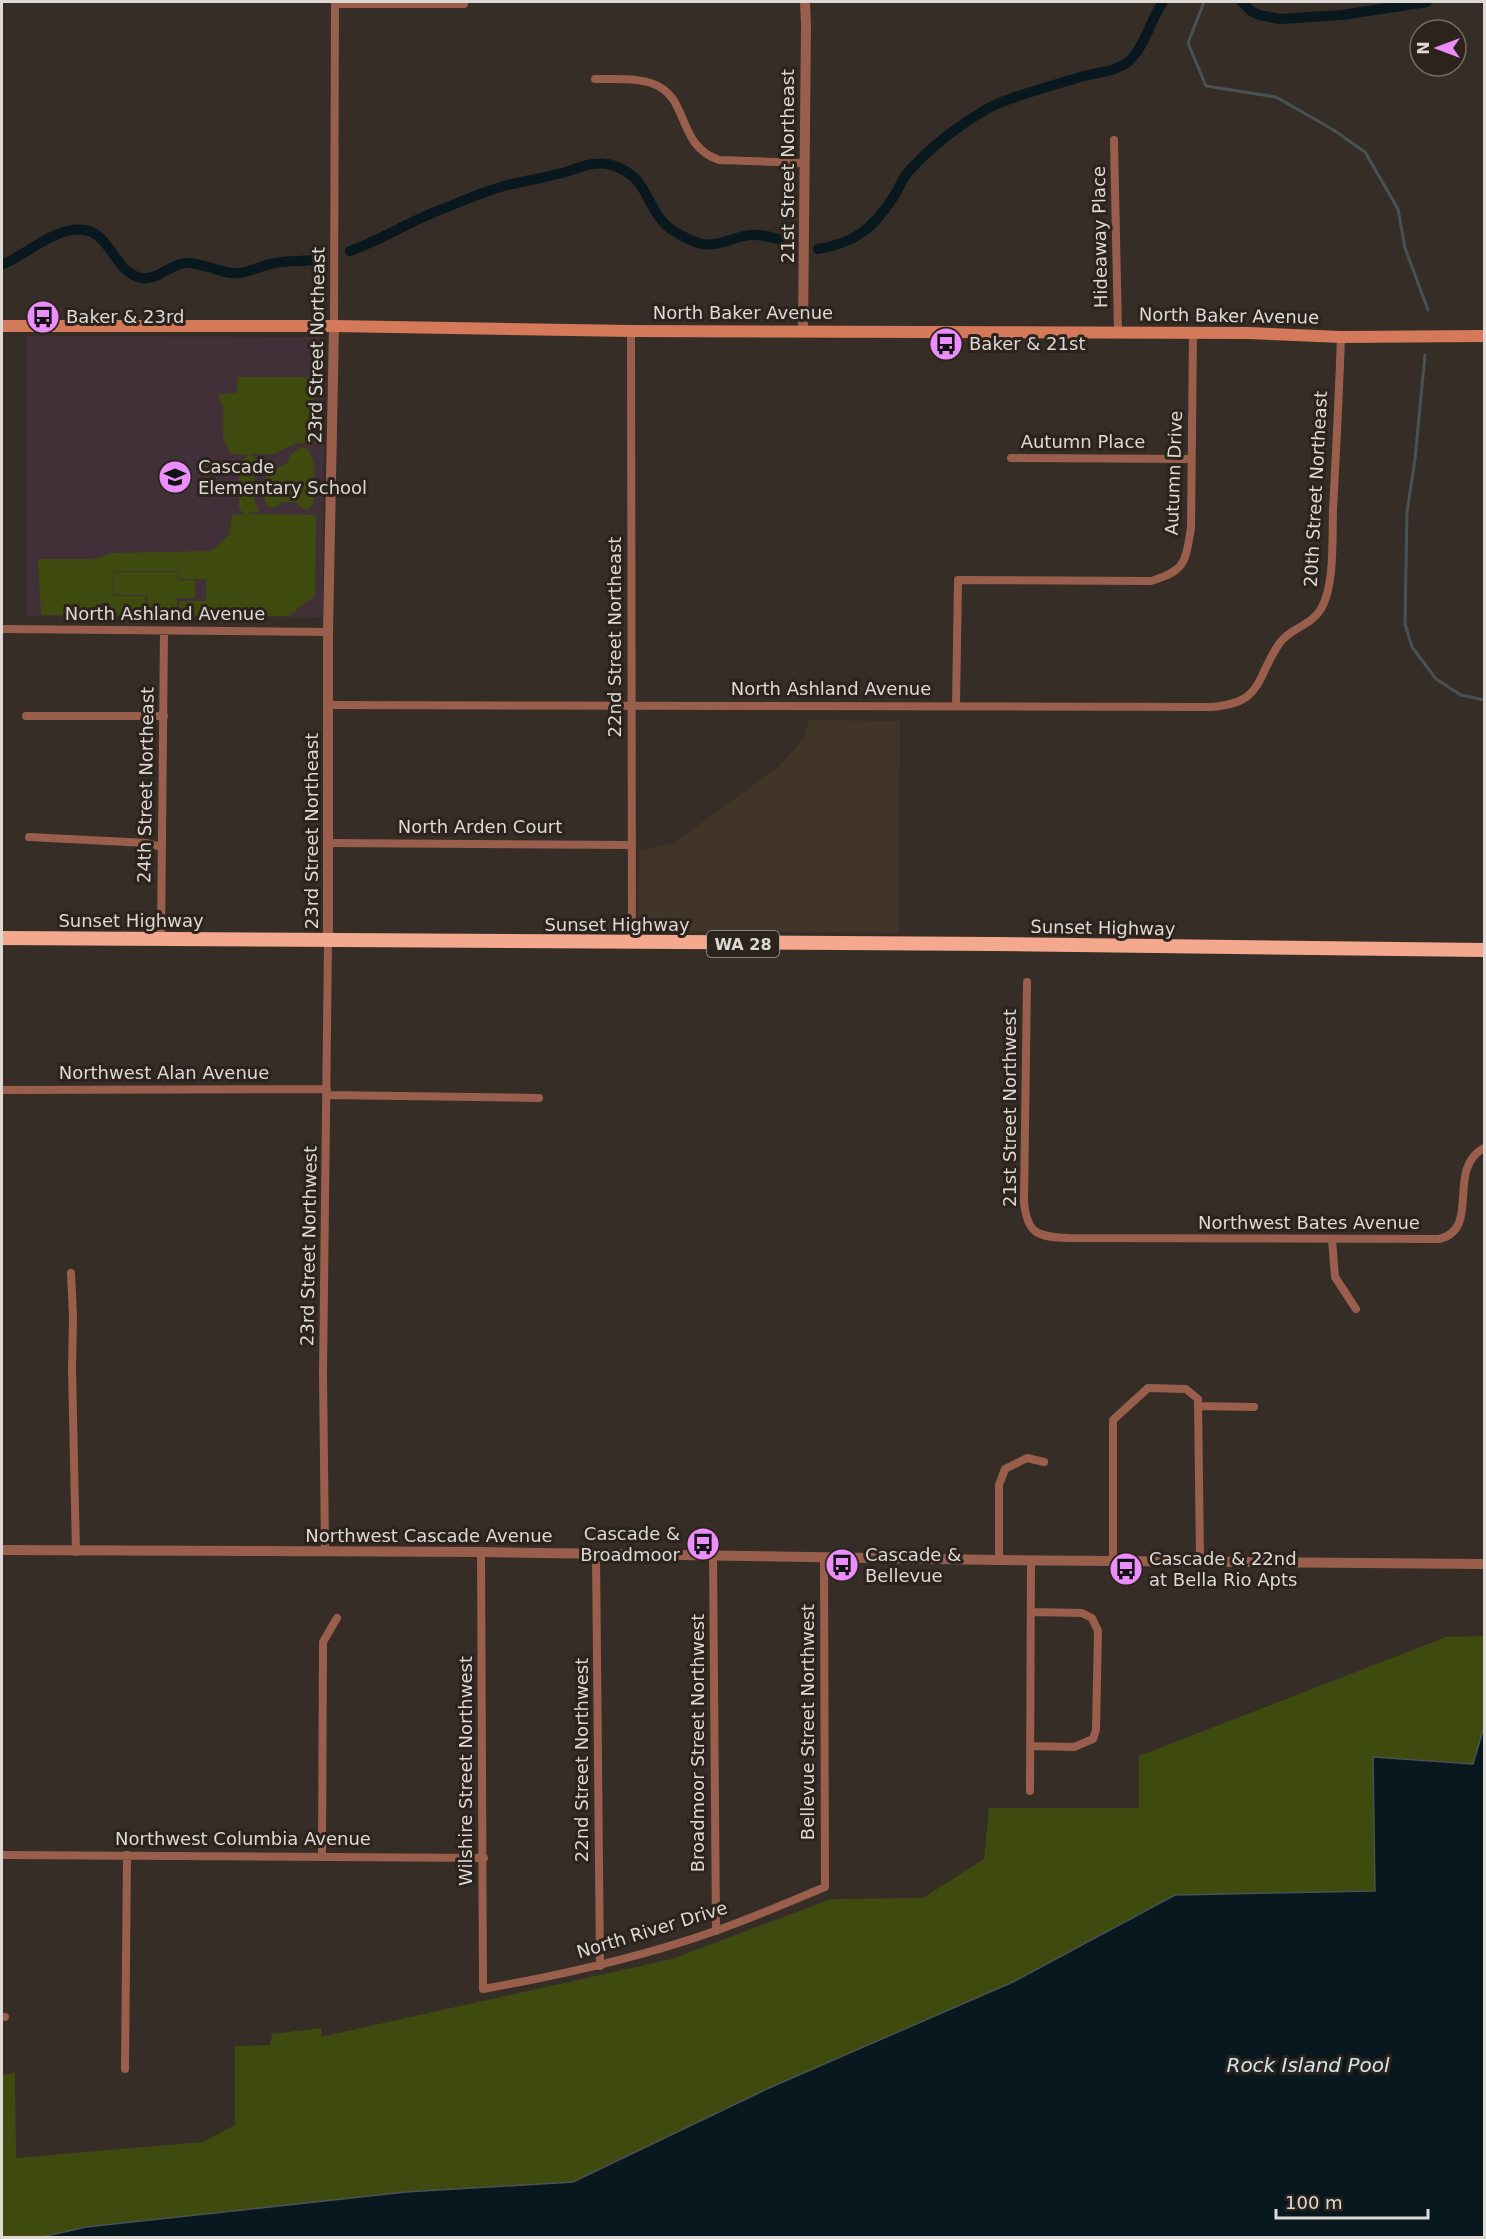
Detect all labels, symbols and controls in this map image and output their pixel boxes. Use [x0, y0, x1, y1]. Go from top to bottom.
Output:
north arrow [1408, 18, 1468, 78]
text: N [1414, 41, 1433, 55]
street label: 21st Street Northeast [777, 69, 798, 263]
street label: Hideaway Place [1088, 166, 1111, 308]
street label: 23rd Street Northeast [304, 247, 329, 443]
bus stop icon: Baker & 23rd [25, 299, 61, 335]
street label: North Baker Avenue [653, 302, 833, 323]
street label: North Baker Avenue [1139, 303, 1319, 328]
place label: Baker & 23rd [66, 306, 185, 327]
bus stop icon: Baker & 21st [928, 326, 964, 362]
place label: Baker & 21st [969, 333, 1085, 354]
street label: 20th Street Northeast [1300, 390, 1331, 588]
street label: Autumn Drive [1161, 410, 1186, 536]
street label: Autumn Place [1021, 431, 1145, 452]
place label: Cascade Elementary School [198, 456, 367, 498]
school or university icon: Cascade Elementary School [157, 459, 193, 495]
street label: 22nd Street Northeast [604, 537, 625, 737]
street label: North Ashland Avenue [65, 603, 265, 624]
street label: North Ashland Avenue [731, 678, 931, 699]
street label: 24th Street Northeast [133, 687, 158, 883]
street label: 23rd Street Northeast [301, 733, 322, 929]
street label: North Arden Court [398, 816, 562, 837]
street label: Sunset Highway [58, 910, 204, 931]
street label: Sunset Highway [544, 914, 690, 935]
street label: Sunset Highway [1030, 916, 1176, 939]
road number: WA 28 [707, 931, 779, 957]
street label: 21st Street Northwest [999, 1009, 1020, 1207]
street label: Northwest Alan Avenue [59, 1062, 269, 1083]
street label: 23rd Street Northwest [296, 1146, 321, 1346]
street label: Northwest Bates Avenue [1198, 1212, 1420, 1233]
place label: Cascade & Broadmoor [580, 1523, 681, 1565]
street label: Northwest Cascade Avenue [305, 1525, 553, 1546]
bus stop icon: Cascade & Broadmoor [685, 1526, 721, 1562]
place label: Cascade & Bellevue [865, 1544, 961, 1586]
bus stop icon: Cascade & Bellevue [824, 1547, 860, 1583]
place label: Cascade & 22nd at Bella Rio Apts [1149, 1548, 1297, 1590]
bus stop icon: Cascade & 22nd at Bella Rio Apts [1108, 1551, 1144, 1587]
street label: Bellevue Street Northwest [797, 1604, 818, 1840]
street label: Broadmoor Street Northwest [687, 1614, 708, 1872]
street label: Wilshire Street Northwest [455, 1656, 476, 1886]
street label: 22nd Street Northwest [571, 1658, 592, 1862]
street label: Northwest Columbia Avenue [115, 1828, 371, 1849]
street label: North River Drive [574, 1897, 730, 1962]
water label: Rock Island Pool [1226, 2053, 1390, 2077]
scale bar [1276, 2182, 1428, 2220]
text: 100 m [1285, 2192, 1343, 2213]

